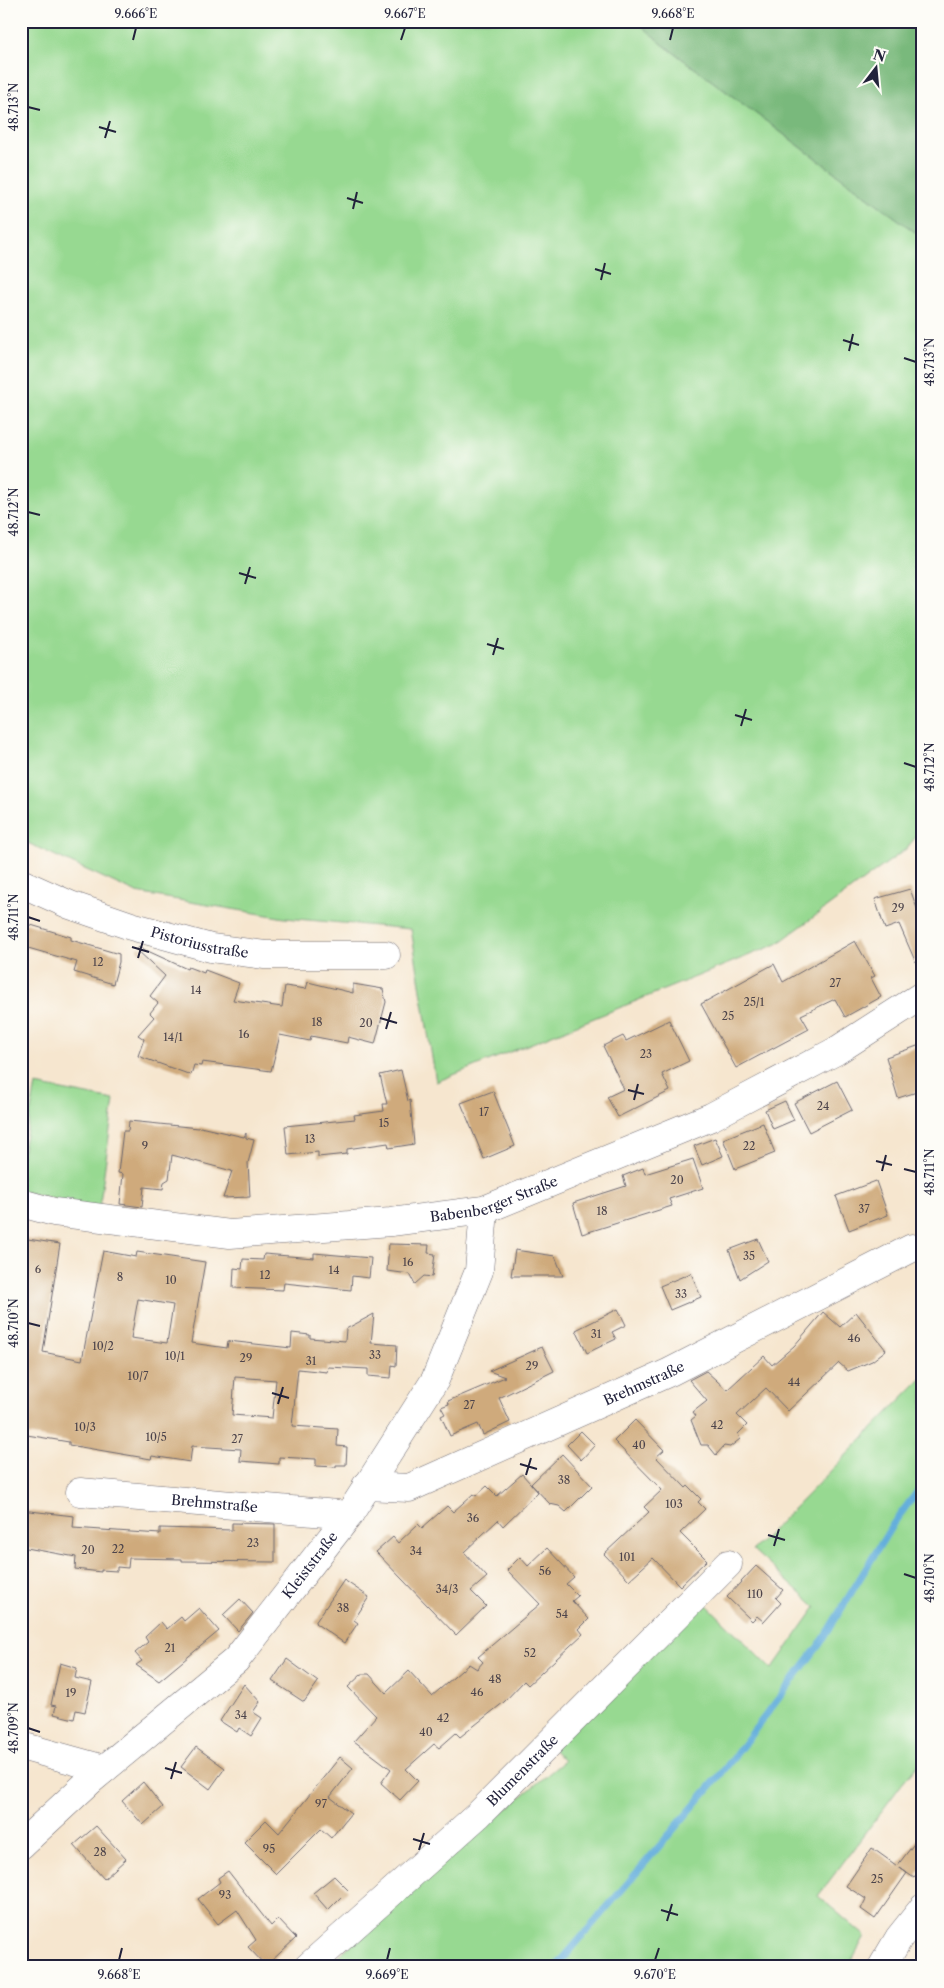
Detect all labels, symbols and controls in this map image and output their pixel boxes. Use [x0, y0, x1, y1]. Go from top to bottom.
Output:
text: 9.666°E [115, 6, 157, 21]
text: 9.667°E [384, 6, 426, 21]
text: 9.668°E [651, 6, 695, 21]
north arrow [852, 42, 902, 92]
text: N [871, 45, 888, 66]
text: 48.713°N [6, 83, 21, 131]
text: 48.713°N [922, 338, 937, 386]
text: 48.712°N [6, 488, 21, 536]
text: 48.712°N [922, 743, 937, 791]
text: 48.711°N [6, 894, 21, 940]
house number: 29 [892, 901, 904, 915]
street label: Pistoriusstraße [149, 923, 250, 962]
house number: 12 [93, 955, 103, 969]
house number: 27 [829, 976, 841, 990]
house number: 14 [191, 983, 201, 997]
house number: 25/1 [744, 995, 765, 1009]
house number: 25 [722, 1009, 734, 1023]
house number: 18 [311, 1015, 323, 1029]
house number: 20 [359, 1016, 373, 1030]
house number: 16 [238, 1027, 250, 1041]
house number: 14/1 [163, 1030, 183, 1044]
house number: 23 [640, 1047, 652, 1061]
house number: 24 [817, 1099, 829, 1113]
house number: 17 [479, 1105, 490, 1119]
house number: 15 [379, 1116, 389, 1130]
house number: 13 [305, 1132, 315, 1146]
house number: 9 [142, 1139, 148, 1153]
house number: 22 [743, 1139, 755, 1153]
text: 48.711°N [922, 1149, 937, 1195]
street label: Babenberger Straße [429, 1172, 560, 1226]
house number: 20 [670, 1173, 684, 1187]
house number: 37 [858, 1202, 870, 1216]
house number: 18 [596, 1204, 608, 1218]
house number: 35 [743, 1249, 755, 1263]
house number: 16 [402, 1255, 414, 1269]
house number: 6 [35, 1262, 42, 1276]
house number: 14 [329, 1263, 339, 1277]
house number: 12 [260, 1268, 270, 1282]
house number: 8 [117, 1270, 123, 1284]
house number: 10 [165, 1273, 177, 1287]
house number: 33 [675, 1287, 687, 1301]
text: 48.710°N [6, 1298, 21, 1348]
house number: 31 [591, 1327, 602, 1341]
house number: 46 [848, 1331, 861, 1345]
house number: 10/2 [92, 1339, 114, 1353]
house number: 33 [369, 1348, 381, 1362]
house number: 10/1 [165, 1349, 185, 1363]
house number: 29 [240, 1351, 252, 1365]
house number: 31 [306, 1354, 317, 1368]
street label: Brehmstraße [600, 1357, 687, 1410]
house number: 29 [526, 1359, 538, 1373]
house number: 10/7 [128, 1369, 149, 1383]
house number: 44 [788, 1375, 800, 1389]
house number: 27 [463, 1398, 475, 1412]
house number: 42 [711, 1418, 723, 1432]
house number: 10/3 [74, 1420, 96, 1434]
house number: 10/5 [145, 1430, 167, 1444]
house number: 27 [231, 1432, 243, 1446]
house number: 40 [632, 1438, 646, 1452]
house number: 38 [558, 1473, 570, 1487]
street label: Brehmstraße [170, 1491, 259, 1516]
house number: 103 [665, 1497, 683, 1511]
house number: 36 [467, 1511, 480, 1525]
street label: Kleiststraße [278, 1528, 342, 1602]
house number: 23 [247, 1536, 259, 1550]
house number: 22 [112, 1542, 124, 1556]
house number: 20 [81, 1543, 95, 1557]
house number: 34 [410, 1544, 422, 1558]
house number: 101 [619, 1550, 635, 1564]
text: 48.710°N [922, 1553, 937, 1603]
house number: 56 [539, 1564, 552, 1578]
house number: 34/3 [436, 1582, 458, 1596]
house number: 110 [747, 1587, 763, 1601]
house number: 38 [337, 1601, 349, 1615]
house number: 54 [556, 1607, 568, 1621]
house number: 21 [165, 1641, 176, 1655]
house number: 52 [524, 1646, 536, 1660]
house number: 48 [489, 1672, 501, 1686]
house number: 46 [471, 1685, 484, 1699]
house number: 19 [65, 1686, 77, 1700]
text: 48.709°N [6, 1702, 21, 1754]
house number: 34 [235, 1708, 247, 1722]
house number: 42 [437, 1711, 449, 1725]
house number: 40 [419, 1725, 433, 1739]
street label: Blumenstraße [483, 1731, 562, 1810]
house number: 97 [315, 1797, 328, 1811]
house number: 95 [263, 1842, 275, 1856]
house number: 28 [94, 1845, 106, 1859]
house number: 25 [871, 1872, 883, 1886]
house number: 93 [219, 1888, 231, 1902]
text: 9.668°E [97, 1967, 141, 1982]
text: 9.669°E [366, 1967, 408, 1982]
text: 9.670°E [634, 1967, 676, 1982]

